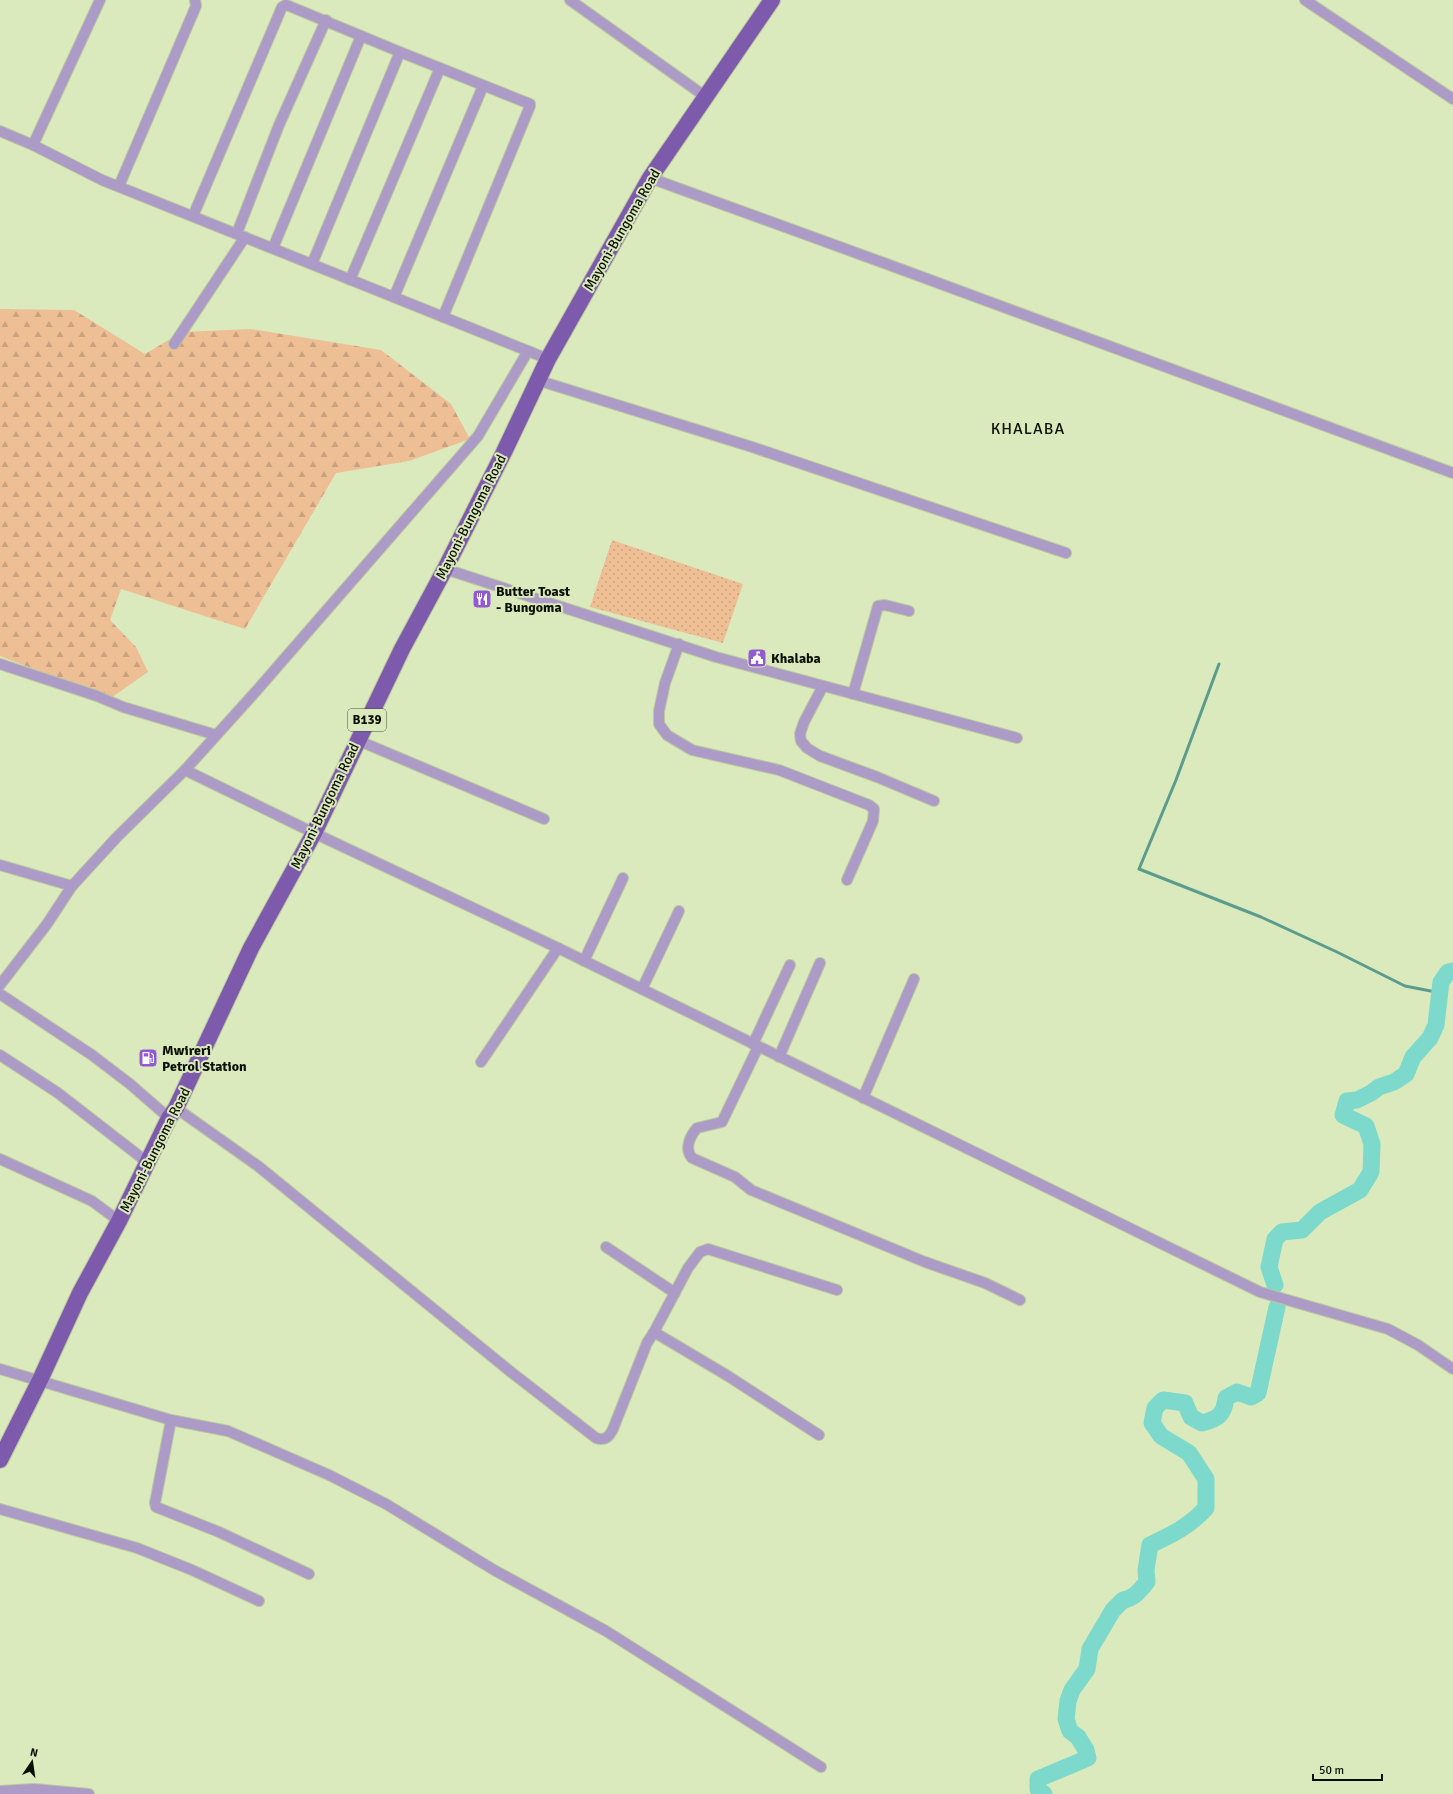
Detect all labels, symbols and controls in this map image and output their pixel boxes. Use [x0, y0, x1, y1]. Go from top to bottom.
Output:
street label: Mayoni-Bungoma Road [580, 166, 664, 294]
district label: KHALABA [991, 419, 1065, 439]
street label: Mayoni-Bungoma Road [432, 452, 510, 582]
place label: Butter Toast - Bungoma [496, 583, 571, 616]
restaurant icon: Butter Toast - Bungoma [471, 588, 493, 610]
public building icon: Khalaba [746, 647, 768, 669]
place label: Khalaba [771, 650, 821, 667]
road number: B139 [348, 709, 386, 731]
street label: Mayoni-Bungoma Road [287, 740, 363, 872]
place label: Mwireri Petrol Station [162, 1042, 247, 1075]
fuel station icon: Mwireri Petrol Station [137, 1047, 159, 1069]
street label: Mayoni-Bungoma Road [116, 1085, 194, 1215]
north arrow [12, 1742, 52, 1782]
text: N [29, 1746, 39, 1760]
scale bar [1313, 1756, 1382, 1782]
text: 50 m [1319, 1763, 1344, 1778]

